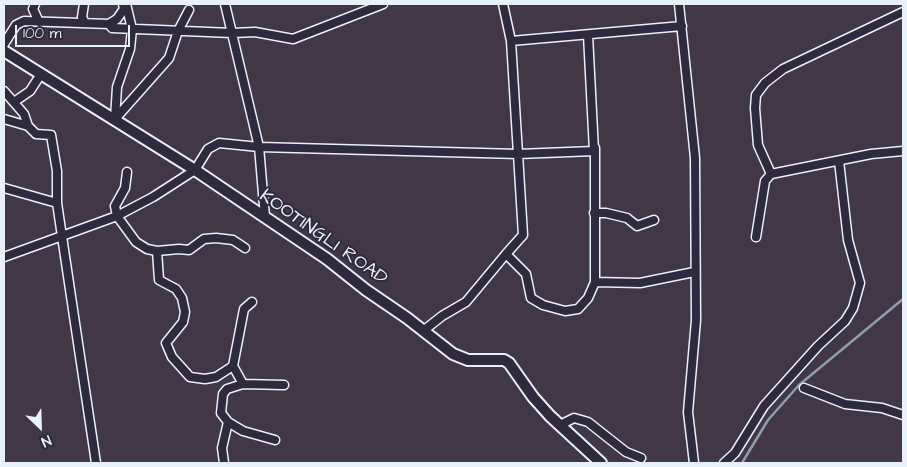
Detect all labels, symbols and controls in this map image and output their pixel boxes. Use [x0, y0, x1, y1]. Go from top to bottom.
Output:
scale bar [18, 15, 132, 47]
text: 100 m [23, 23, 62, 44]
street label: KOOTINGLI ROAD [255, 185, 391, 291]
north arrow [15, 402, 65, 452]
text: N [38, 430, 54, 452]

